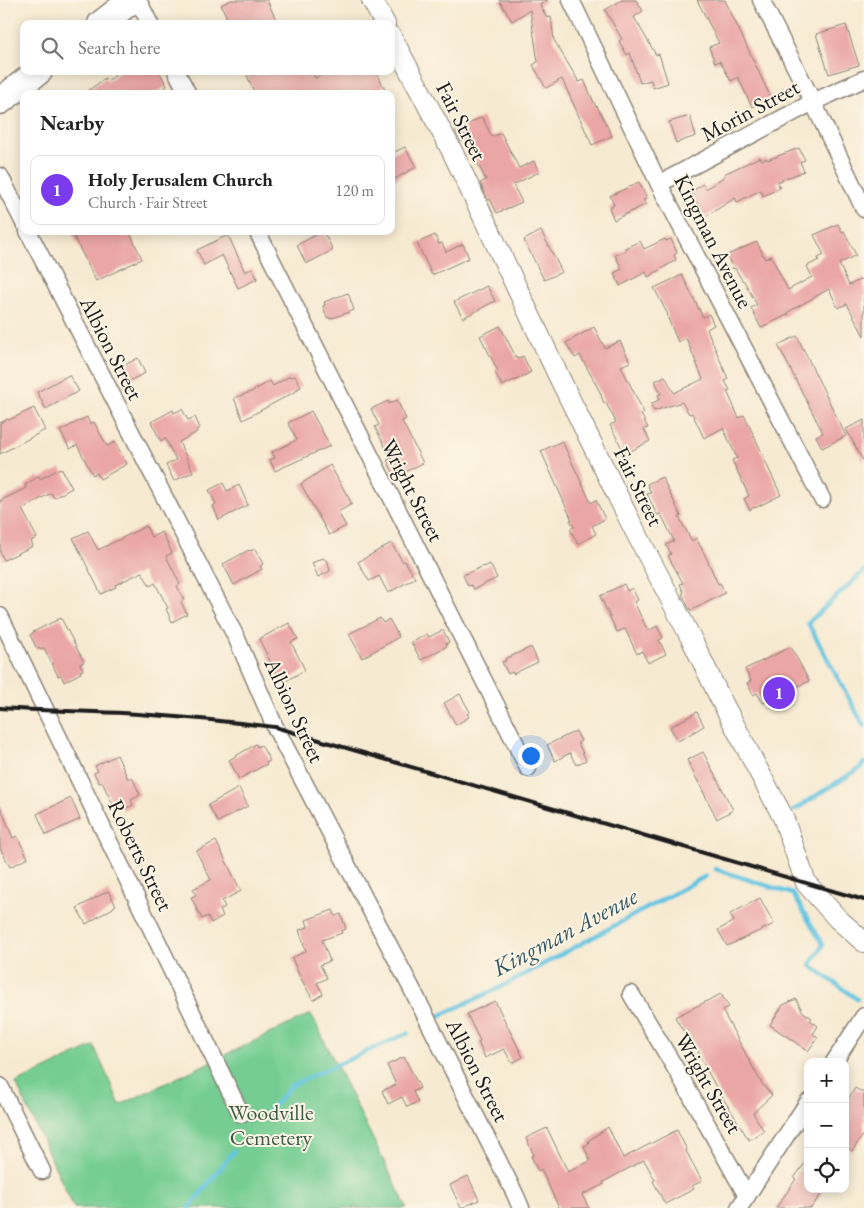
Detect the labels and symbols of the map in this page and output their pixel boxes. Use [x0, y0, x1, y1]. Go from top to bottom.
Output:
street label: Morin Street [696, 72, 805, 148]
street label: Fair Street [429, 77, 494, 166]
street label: Kingman Avenue [667, 169, 760, 313]
street label: Albion Street [73, 291, 150, 405]
street label: Wright Street [374, 434, 451, 547]
street label: Fair Street [607, 442, 670, 531]
street label: Albion Street [257, 652, 331, 767]
pin: 1 [763, 674, 795, 712]
your location [518, 743, 544, 769]
street label: Roberts Street [101, 795, 180, 916]
water label: Kingman Avenue [486, 880, 643, 983]
street label: Albion Street [439, 1013, 516, 1127]
street label: Wright Street [668, 1028, 749, 1139]
park label: Woodville Cemetery [228, 1098, 314, 1152]

